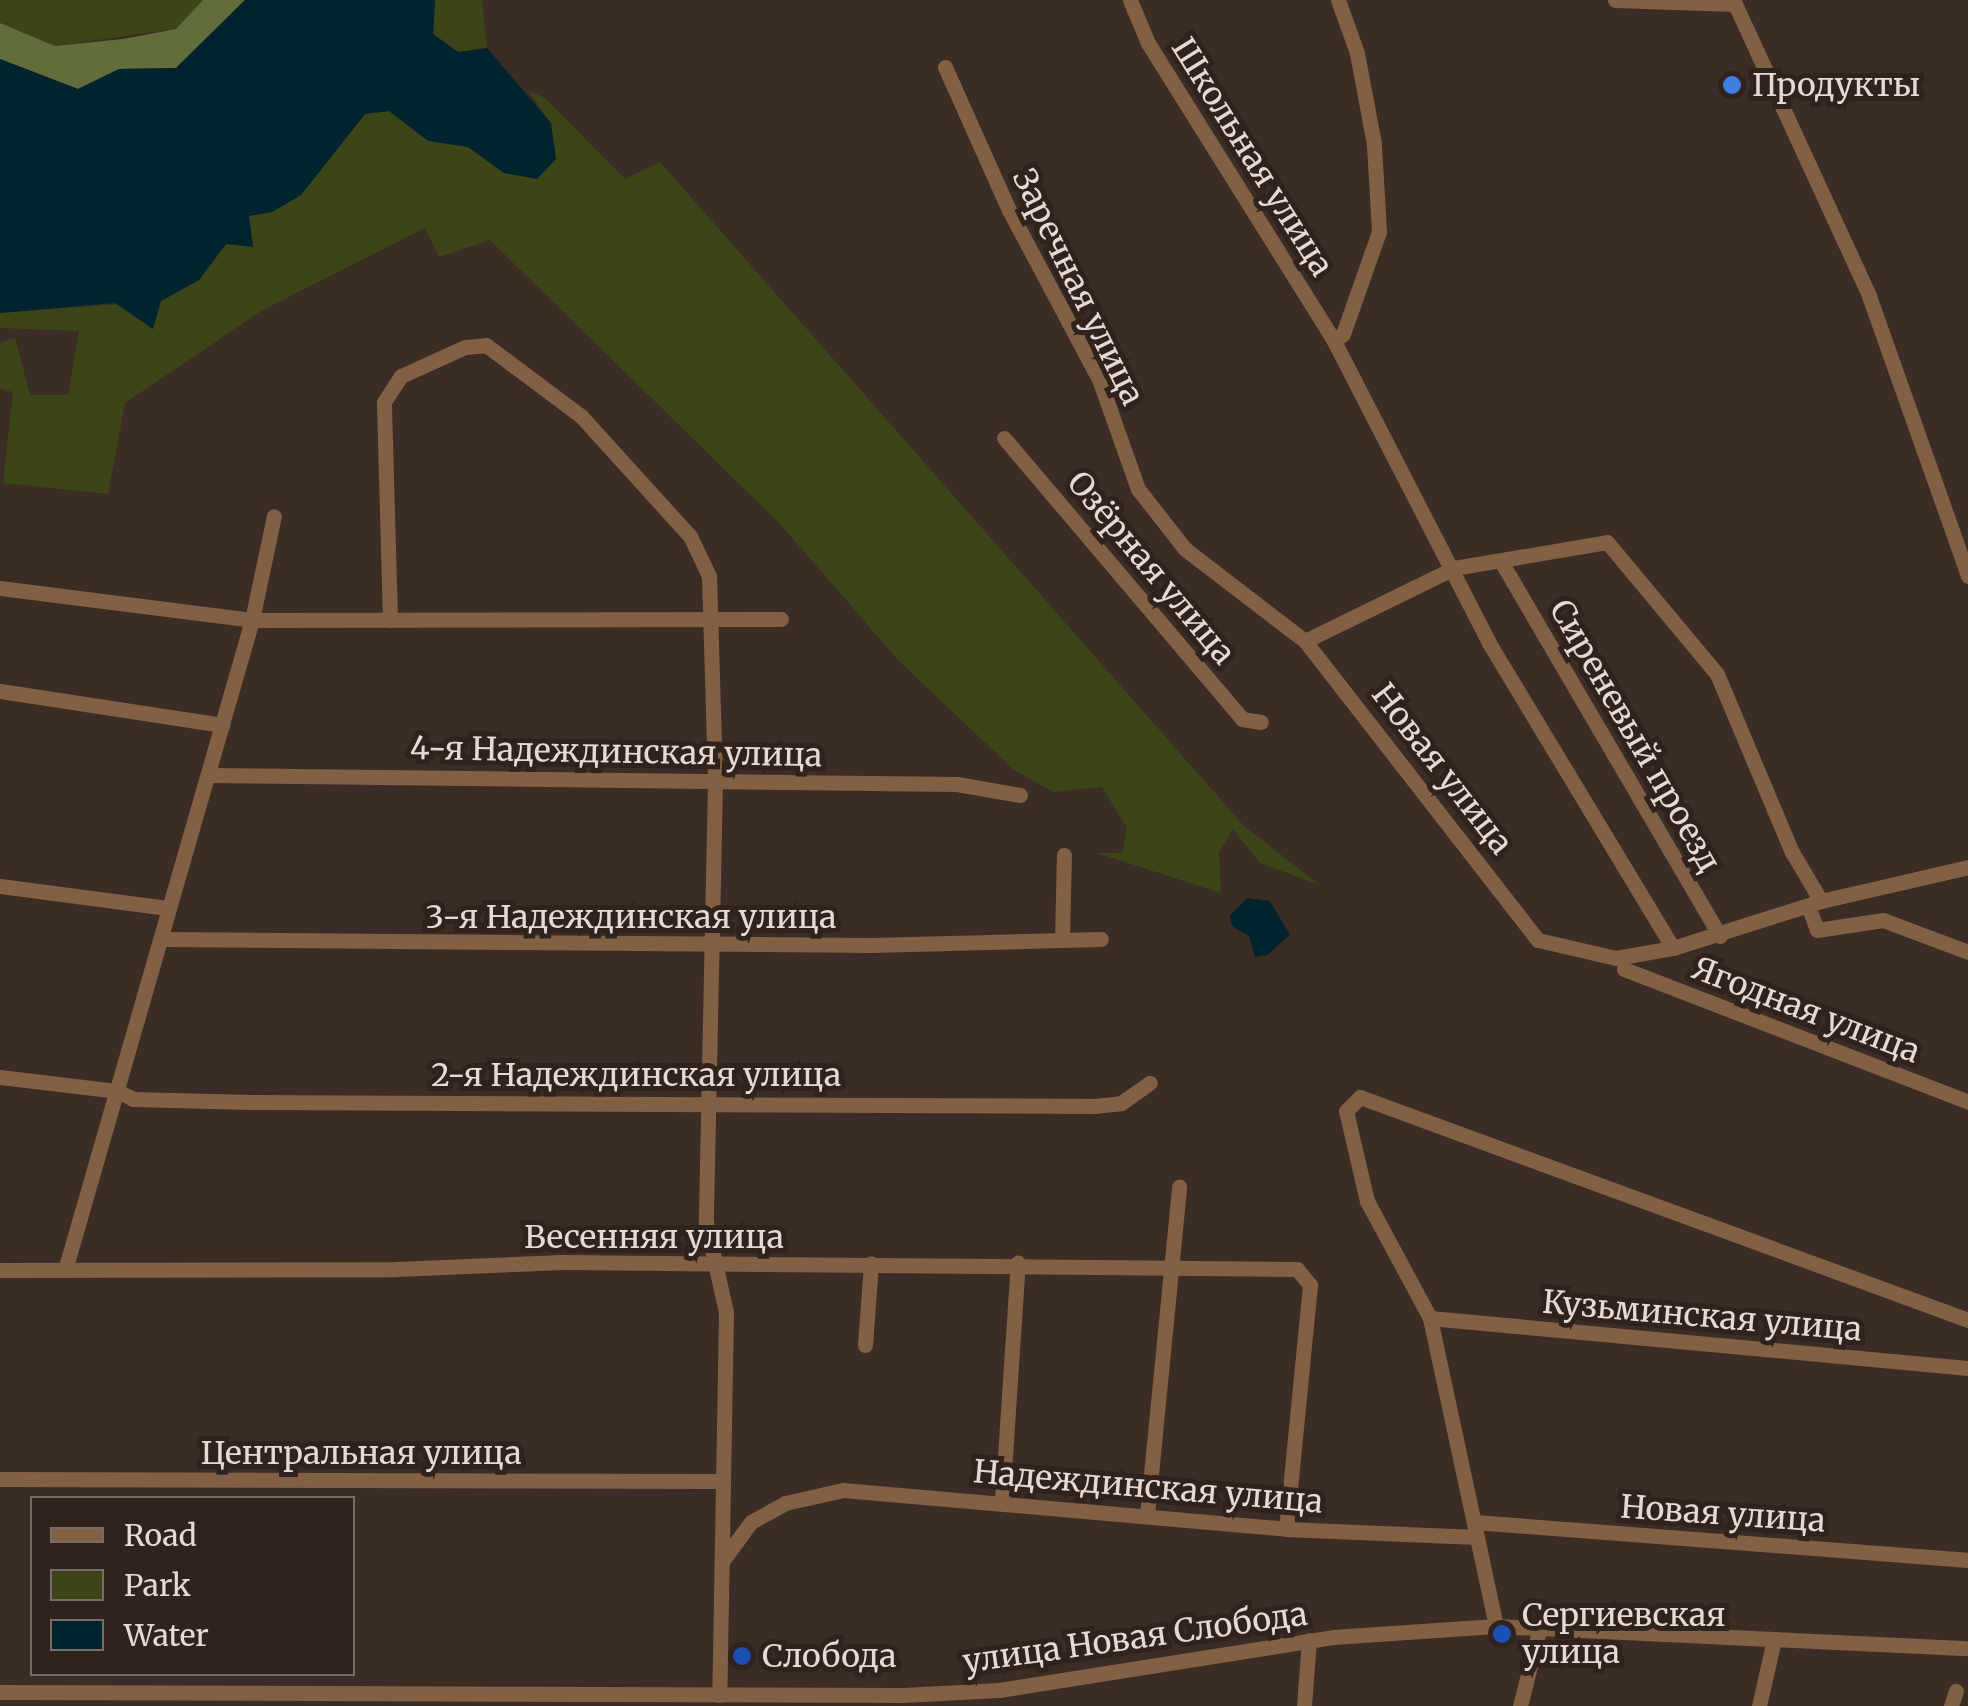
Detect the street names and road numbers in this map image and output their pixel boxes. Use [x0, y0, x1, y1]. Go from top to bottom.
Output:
street label: Школьная улица [1163, 31, 1341, 283]
street label: Заречная улица [1004, 163, 1152, 411]
street label: Озёрная улица [1059, 464, 1243, 672]
street label: Сиреневый проезд [1541, 593, 1729, 879]
street label: Новая улица [1364, 676, 1520, 862]
street label: 4-я Надеждинская улица [410, 729, 822, 775]
street label: 3-я Надеждинская улица [426, 898, 836, 936]
street label: Ягодная улица [1687, 949, 1925, 1071]
street label: 2-я Надеждинская улица [431, 1056, 841, 1094]
street label: Весенняя улица [524, 1218, 784, 1256]
street label: Кузьминская улица [1541, 1283, 1863, 1349]
street label: Центральная улица [200, 1434, 522, 1472]
street label: Надеждинская улица [972, 1453, 1324, 1521]
street label: Новая улица [1619, 1488, 1827, 1540]
street label: улица Новая Слобода [960, 1595, 1310, 1681]

